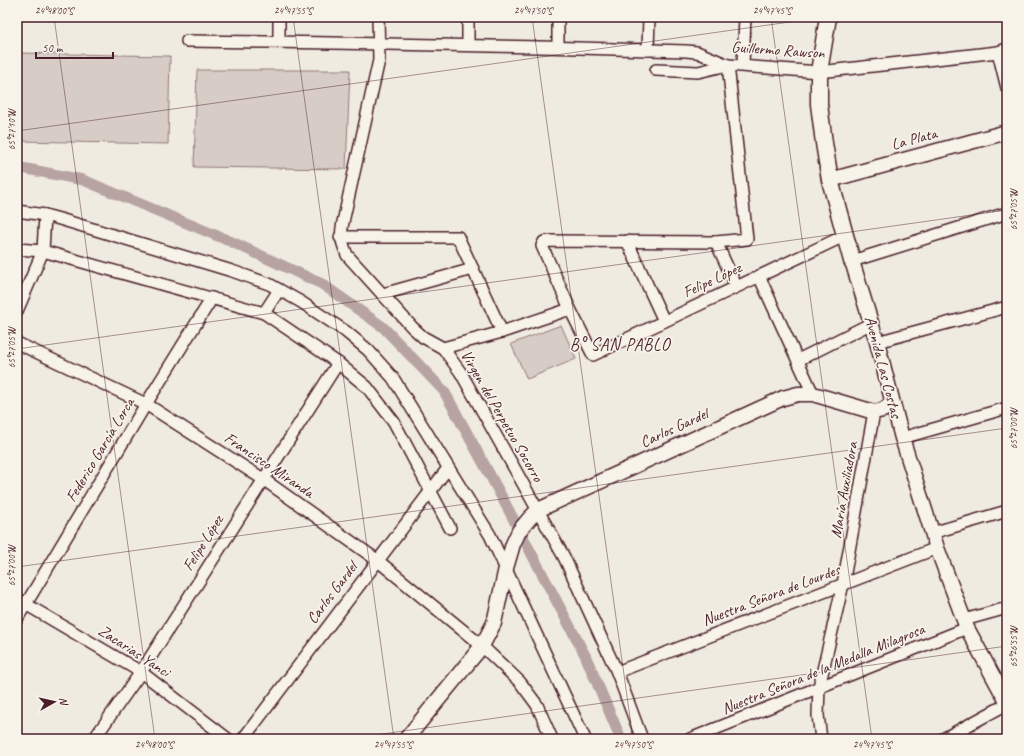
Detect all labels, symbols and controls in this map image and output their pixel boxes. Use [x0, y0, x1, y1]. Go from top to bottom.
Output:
text: 24°48'00"S [35, 4, 75, 17]
text: 24°47'55"S [274, 4, 314, 17]
text: 24°47'50"S [514, 4, 554, 17]
text: 24°47'45"S [753, 4, 793, 17]
scale bar [36, 34, 113, 60]
street label: Guillermo Rawson [731, 37, 826, 63]
text: 50 m [42, 40, 64, 56]
text: 65°27'10"W [5, 108, 18, 150]
street label: La Plata [889, 123, 940, 155]
text: 65°27'05"W [1007, 188, 1020, 230]
street label: Felipe López [680, 257, 746, 302]
street label: Avenida Las Costas [860, 314, 907, 422]
text: 65°27'05"W [5, 326, 18, 368]
district label: B° SAN PABLO [570, 334, 672, 355]
street label: Virgen del Perpetuo Socorro [456, 347, 549, 487]
street label: Federico García Lorca [61, 393, 140, 506]
street label: Carlos Gardel [637, 402, 714, 452]
text: 65°27'00"W [1007, 407, 1020, 449]
street label: Francisco Miranda [221, 428, 319, 503]
street label: María Auxiliadora [826, 439, 862, 540]
street label: Felipe López [178, 510, 229, 575]
text: 65°27'00"W [5, 544, 18, 586]
street label: Carlos Gardel [302, 555, 364, 628]
street label: Nuestra Señora de Lourdes [699, 559, 844, 630]
street label: Nuestra Señora de la Medalla Milagrosa [719, 619, 929, 719]
street label: Zacarias Yanci [94, 620, 175, 683]
text: 65°26'55"W [1007, 625, 1020, 667]
north arrow [34, 682, 74, 722]
text: N [56, 696, 72, 707]
text: 24°48'00"S [135, 738, 175, 751]
text: 24°47'55"S [374, 738, 414, 751]
text: 24°47'50"S [614, 738, 654, 751]
text: 24°47'45"S [853, 738, 893, 751]

